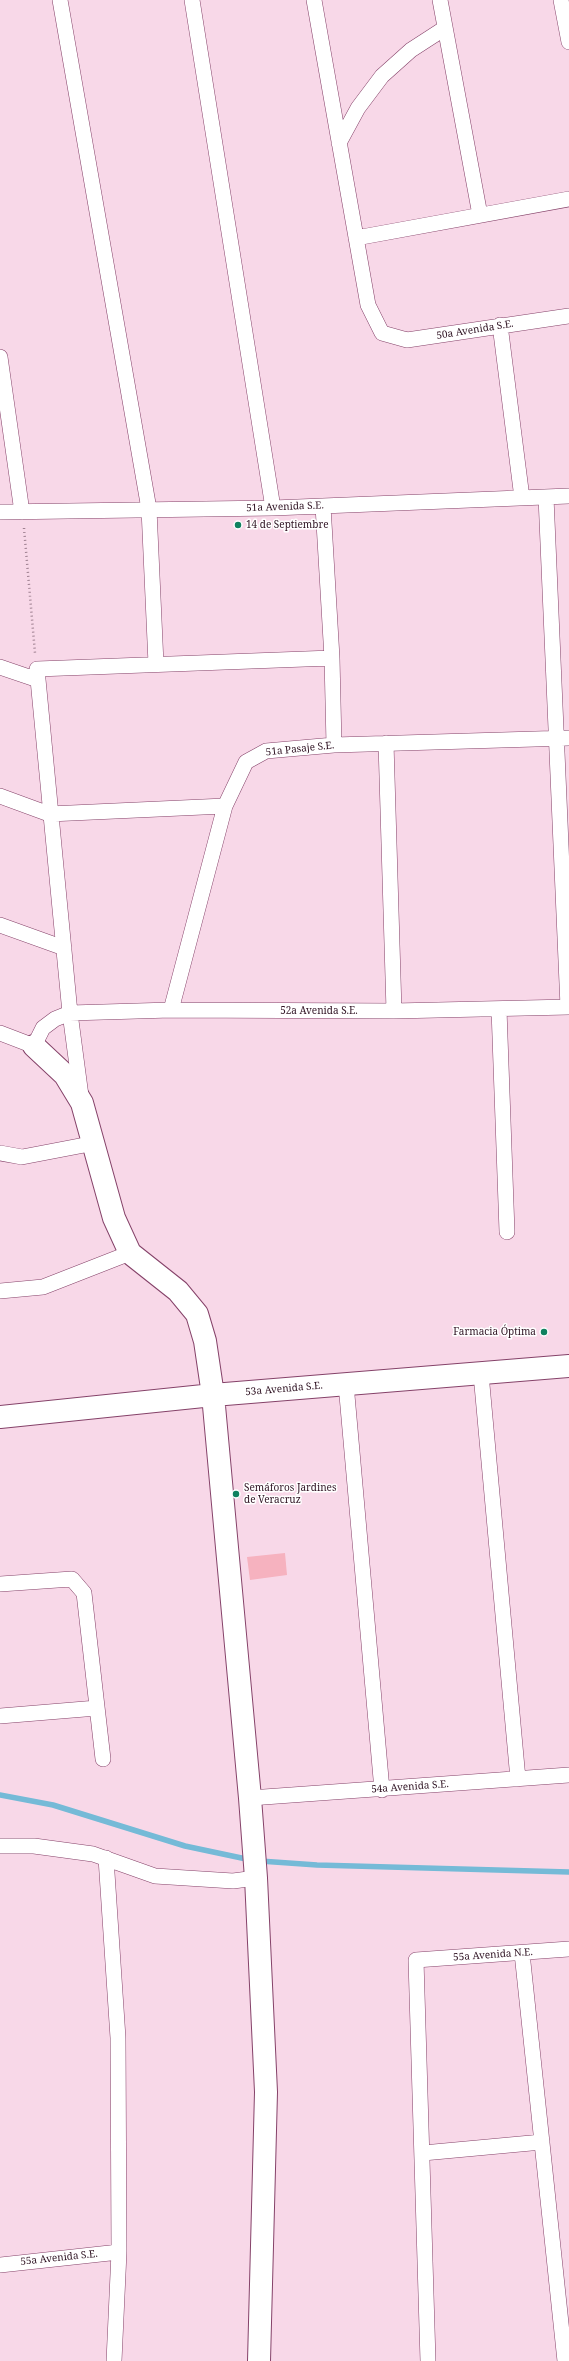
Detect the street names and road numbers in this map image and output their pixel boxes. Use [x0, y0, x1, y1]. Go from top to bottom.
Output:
street label: 50a Avenida S.E. [436, 318, 514, 342]
street label: 51a Avenida S.E. [246, 500, 324, 514]
street label: 51a Pasaje S.E. [265, 739, 335, 759]
street label: 52a Avenida S.E. [280, 1005, 358, 1017]
street label: 53a Avenida S.E. [245, 1380, 323, 1398]
street label: 54a Avenida S.E. [371, 1778, 449, 1796]
street label: 55a Avenida N.E. [453, 1946, 533, 1964]
street label: 55a Avenida S.E. [20, 2248, 98, 2268]

